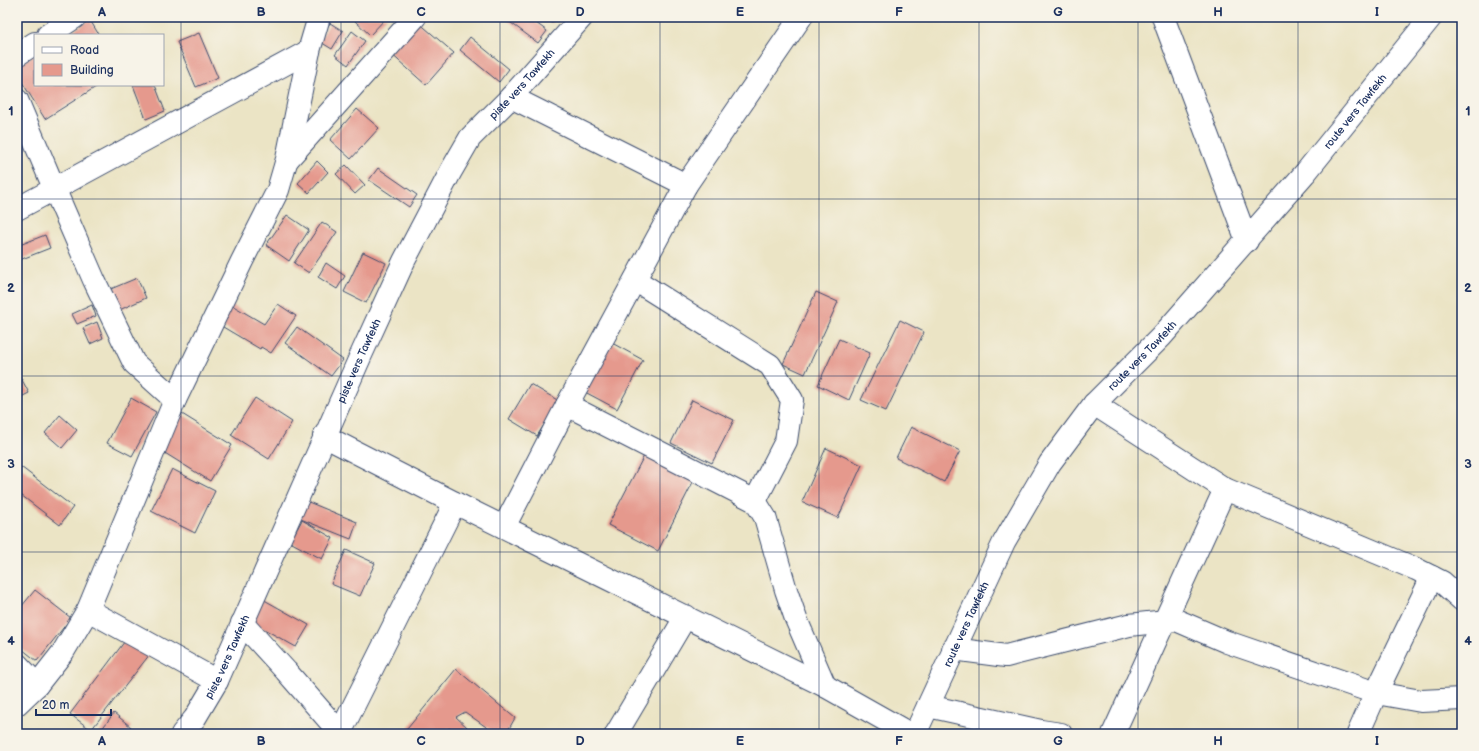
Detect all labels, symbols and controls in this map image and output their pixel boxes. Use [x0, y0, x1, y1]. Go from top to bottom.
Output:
text: A [97, 4, 106, 20]
text: B [256, 4, 266, 20]
text: C [416, 4, 426, 20]
text: D [575, 4, 585, 20]
text: E [736, 4, 745, 20]
text: F [895, 4, 903, 20]
text: G [1053, 4, 1063, 20]
text: H [1213, 4, 1223, 20]
text: I [1375, 4, 1379, 20]
legend [34, 34, 164, 86]
text: Road [70, 43, 99, 58]
street label: piste vers Tawfekh [486, 46, 557, 122]
text: Building [70, 63, 114, 78]
street label: route vers Tawfekh [1321, 71, 1389, 151]
text: 1 [8, 103, 14, 119]
text: 1 [1465, 103, 1471, 119]
text: 2 [7, 280, 15, 296]
text: 2 [1464, 280, 1472, 296]
street label: piste vers Tawfekh [334, 316, 383, 405]
street label: route vers Tawfekh [1105, 318, 1179, 393]
text: 3 [7, 456, 15, 472]
text: 3 [1464, 456, 1472, 472]
street label: route vers Tawfekh [941, 580, 991, 669]
street label: piste vers Tawfekh [202, 613, 252, 701]
text: 4 [7, 633, 15, 649]
text: 4 [1464, 633, 1472, 649]
scale bar [36, 691, 111, 717]
text: 20 m [42, 698, 69, 713]
text: A [97, 733, 106, 749]
text: B [256, 733, 266, 749]
text: C [416, 733, 426, 749]
text: D [575, 733, 585, 749]
text: E [736, 733, 745, 749]
text: F [895, 733, 903, 749]
text: G [1053, 733, 1063, 749]
text: H [1213, 733, 1223, 749]
text: I [1375, 733, 1379, 749]

